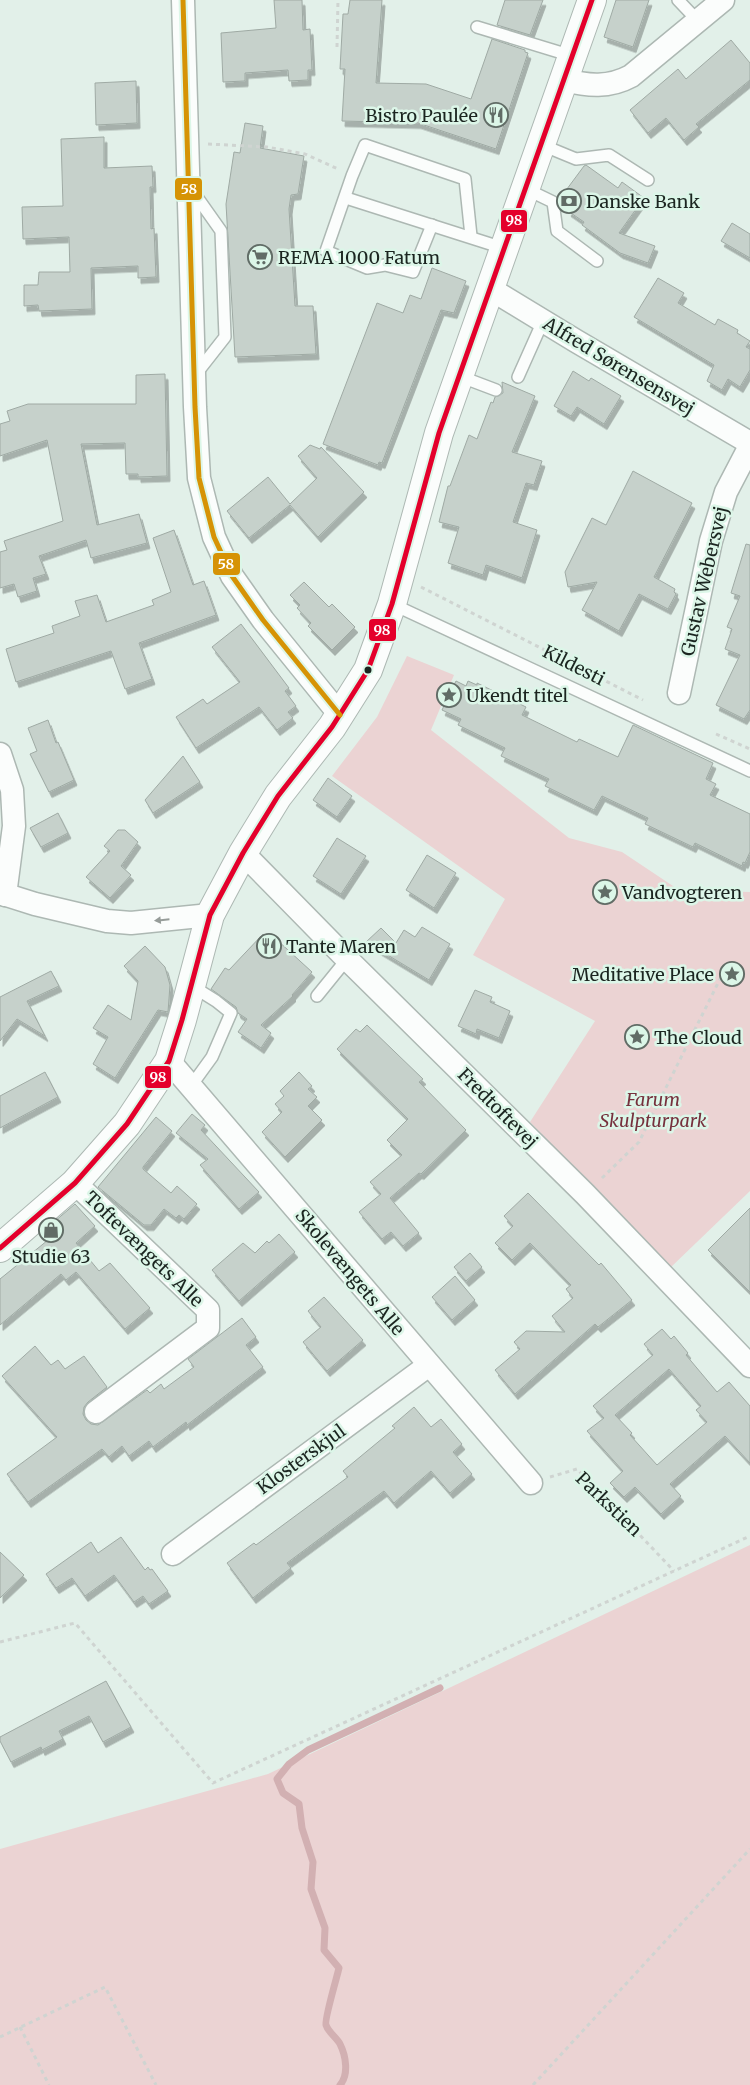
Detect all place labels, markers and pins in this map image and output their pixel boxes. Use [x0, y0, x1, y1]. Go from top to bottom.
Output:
restaurant icon: Bistro Paulée [483, 102, 509, 128]
place label: Bistro Paulée [365, 104, 478, 127]
bank icon: Danske Bank [556, 188, 582, 214]
place label: Danske Bank [586, 190, 700, 213]
supermarket icon: REMA 1000 Fatum [247, 244, 273, 270]
place label: REMA 1000 Fatum [278, 246, 440, 269]
unlabelled marker [363, 665, 373, 675]
place icon: Ukendt titel [436, 682, 462, 708]
place label: Ukendt titel [466, 684, 568, 707]
place icon: Vandvogteren [592, 879, 618, 905]
place label: Vandvogteren [621, 881, 742, 904]
restaurant icon: Tante Maren [256, 933, 282, 959]
place label: Tante Maren [286, 935, 396, 958]
place icon: Meditative Place [719, 961, 745, 987]
place label: Meditative Place [572, 963, 714, 986]
place icon: The Cloud [624, 1024, 650, 1050]
place label: The Cloud [654, 1026, 742, 1049]
shop icon: Studie 63 [38, 1217, 64, 1243]
place label: Studie 63 [11, 1245, 91, 1268]

